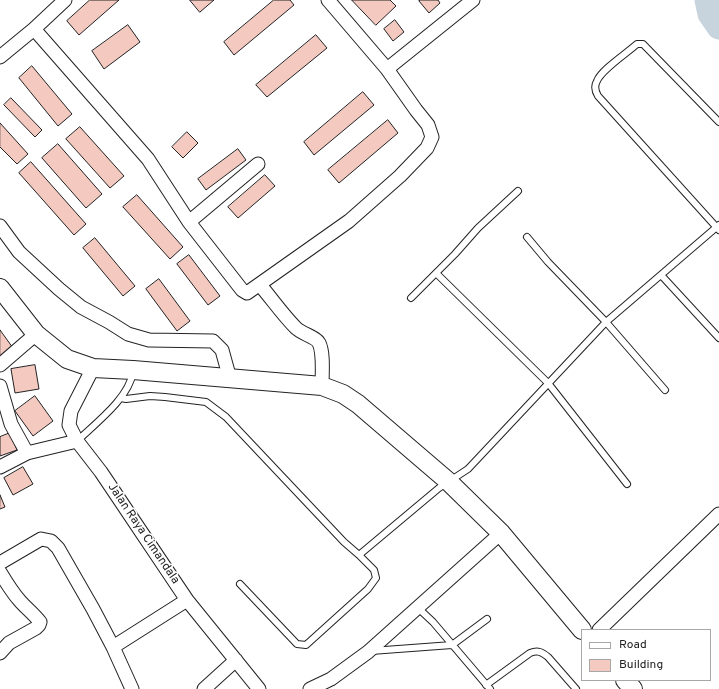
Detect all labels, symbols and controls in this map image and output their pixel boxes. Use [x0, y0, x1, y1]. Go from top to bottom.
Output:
street label: Jalan Raya Cimandala [104, 481, 182, 587]
legend [581, 629, 711, 681]
text: Road [619, 637, 647, 653]
text: Building [619, 657, 663, 673]

